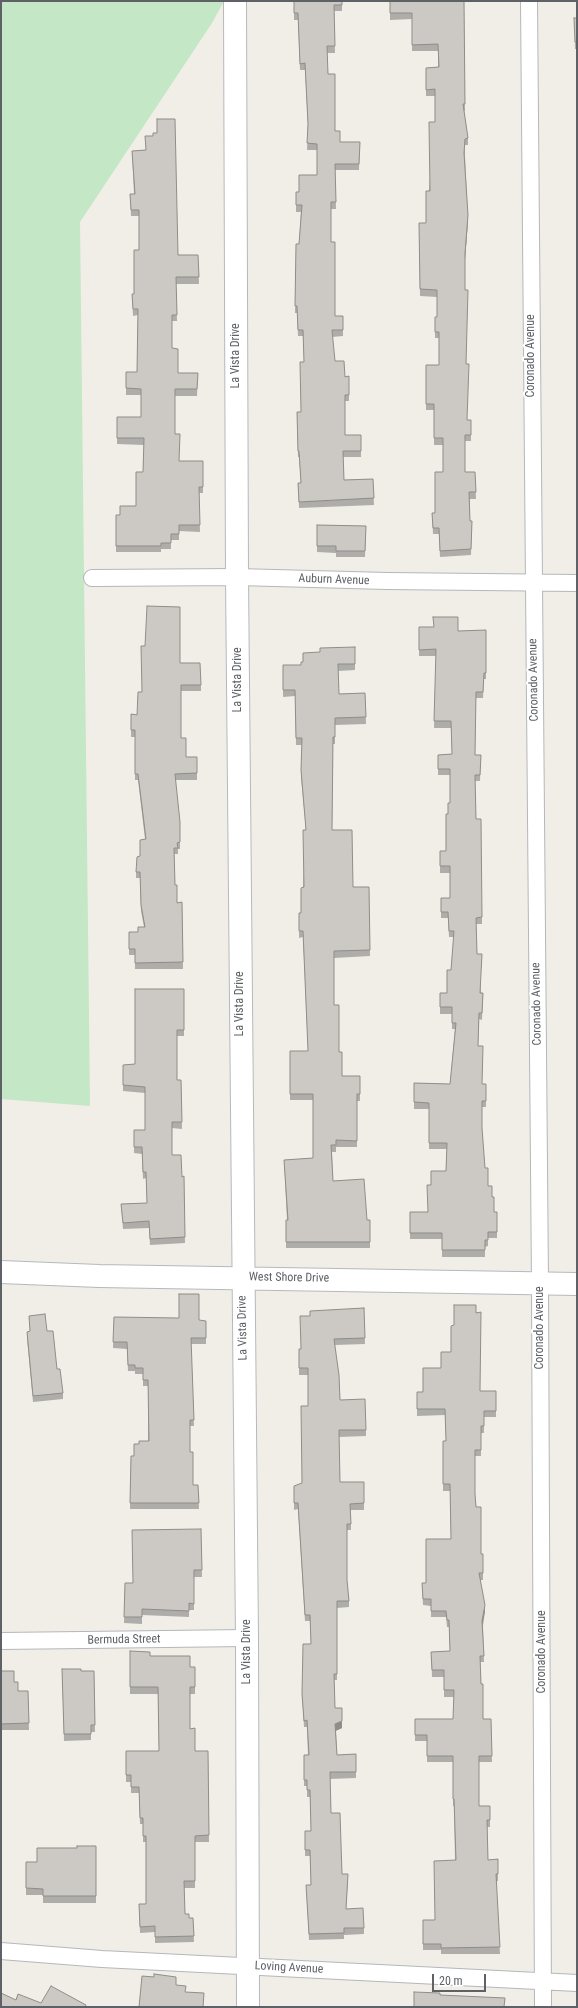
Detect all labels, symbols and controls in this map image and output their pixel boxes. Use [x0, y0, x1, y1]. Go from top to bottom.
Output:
street label: Coronado Avenue [524, 314, 538, 398]
street label: La Vista Drive [229, 323, 243, 389]
street label: Auburn Avenue [298, 572, 370, 588]
street label: Coronado Avenue [526, 638, 542, 722]
street label: La Vista Drive [231, 647, 245, 713]
street label: Coronado Avenue [529, 962, 545, 1046]
street label: La Vista Drive [233, 971, 247, 1037]
street label: West Shore Drive [249, 1270, 329, 1286]
street label: Coronado Avenue [533, 1286, 547, 1370]
street label: La Vista Drive [235, 1295, 251, 1361]
street label: Coronado Avenue [535, 1610, 549, 1694]
street label: La Vista Drive [240, 1619, 254, 1685]
street label: Bermuda Street [87, 1632, 161, 1648]
street label: Loving Avenue [254, 1959, 324, 1977]
scale bar [434, 1966, 488, 1992]
text: 20 m [439, 1974, 463, 1988]

